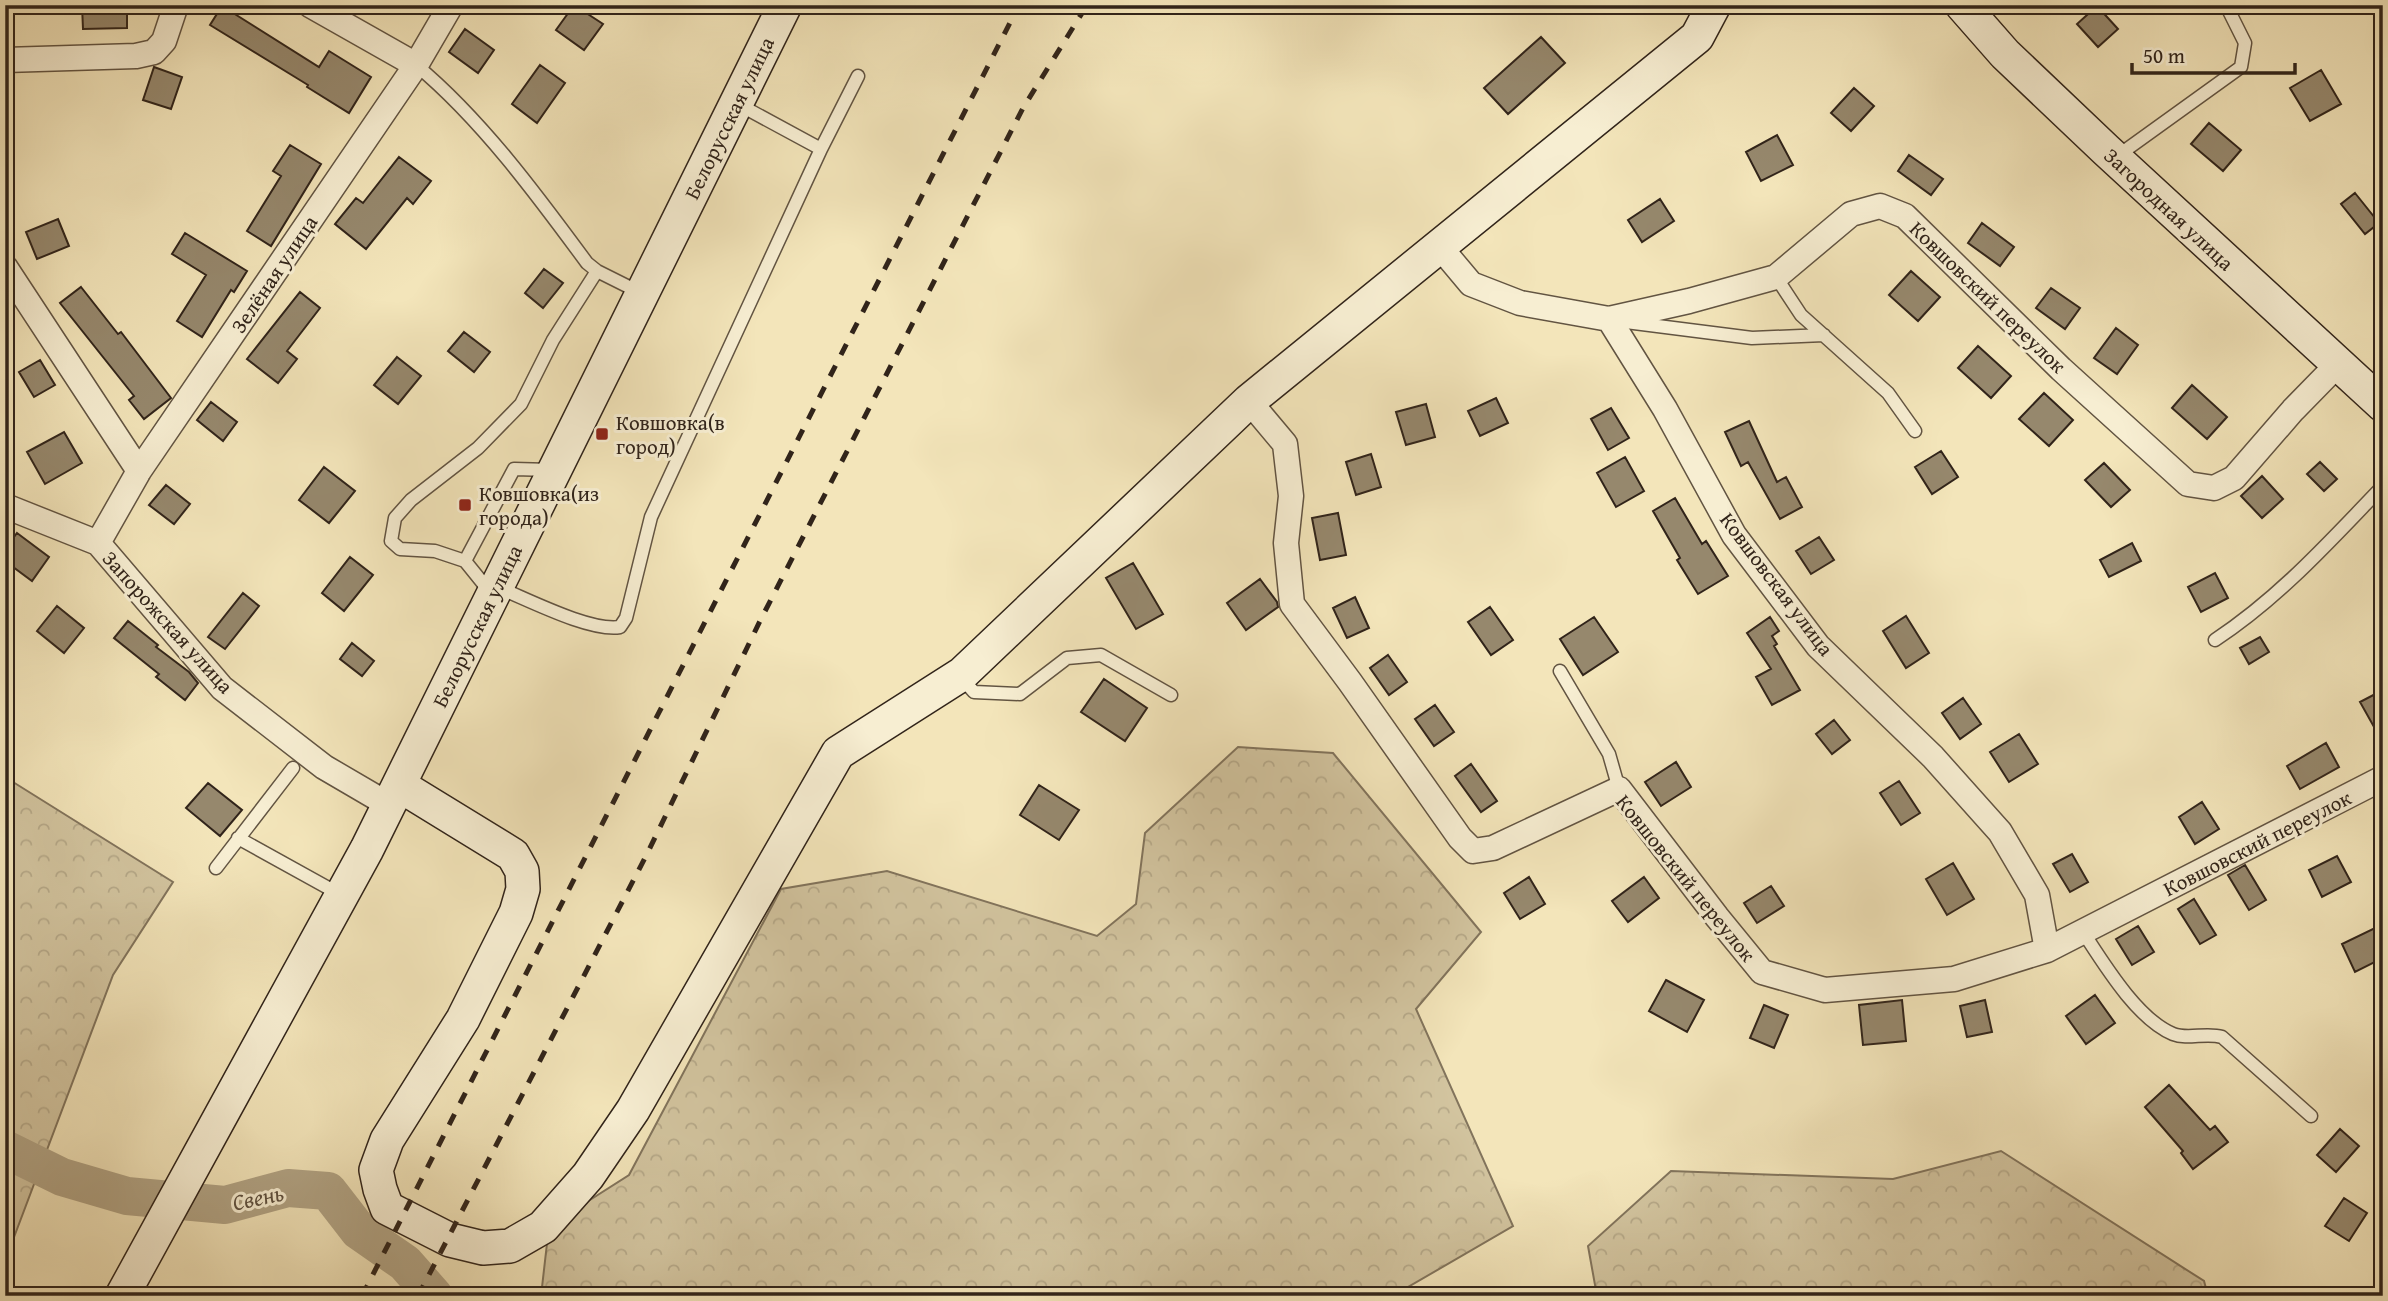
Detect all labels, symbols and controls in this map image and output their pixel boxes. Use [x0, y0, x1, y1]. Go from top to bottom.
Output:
street label: Белорусская улица [676, 31, 782, 205]
scale bar [2132, 32, 2295, 76]
text: 50 m [2143, 40, 2185, 71]
street label: Загородная улица [2097, 140, 2241, 278]
street label: Зелёная улица [223, 209, 325, 339]
street label: Ковшовский переулок [1903, 214, 2073, 380]
place label: Ковшовка(в город) [616, 407, 725, 462]
marker: Ковшовка(в город) [594, 426, 610, 442]
place label: Ковшовка(из города) [479, 478, 599, 533]
marker: Ковшовка(из города) [457, 497, 473, 513]
street label: Ковшовская улица [1713, 506, 1841, 662]
street label: Белорусская улица [424, 539, 530, 713]
street label: Запорожская улица [95, 544, 241, 700]
street label: Ковшовский переулок [2158, 782, 2356, 904]
street label: Ковшовский переулок [1609, 788, 1763, 968]
water label: Свень [229, 1175, 287, 1219]

